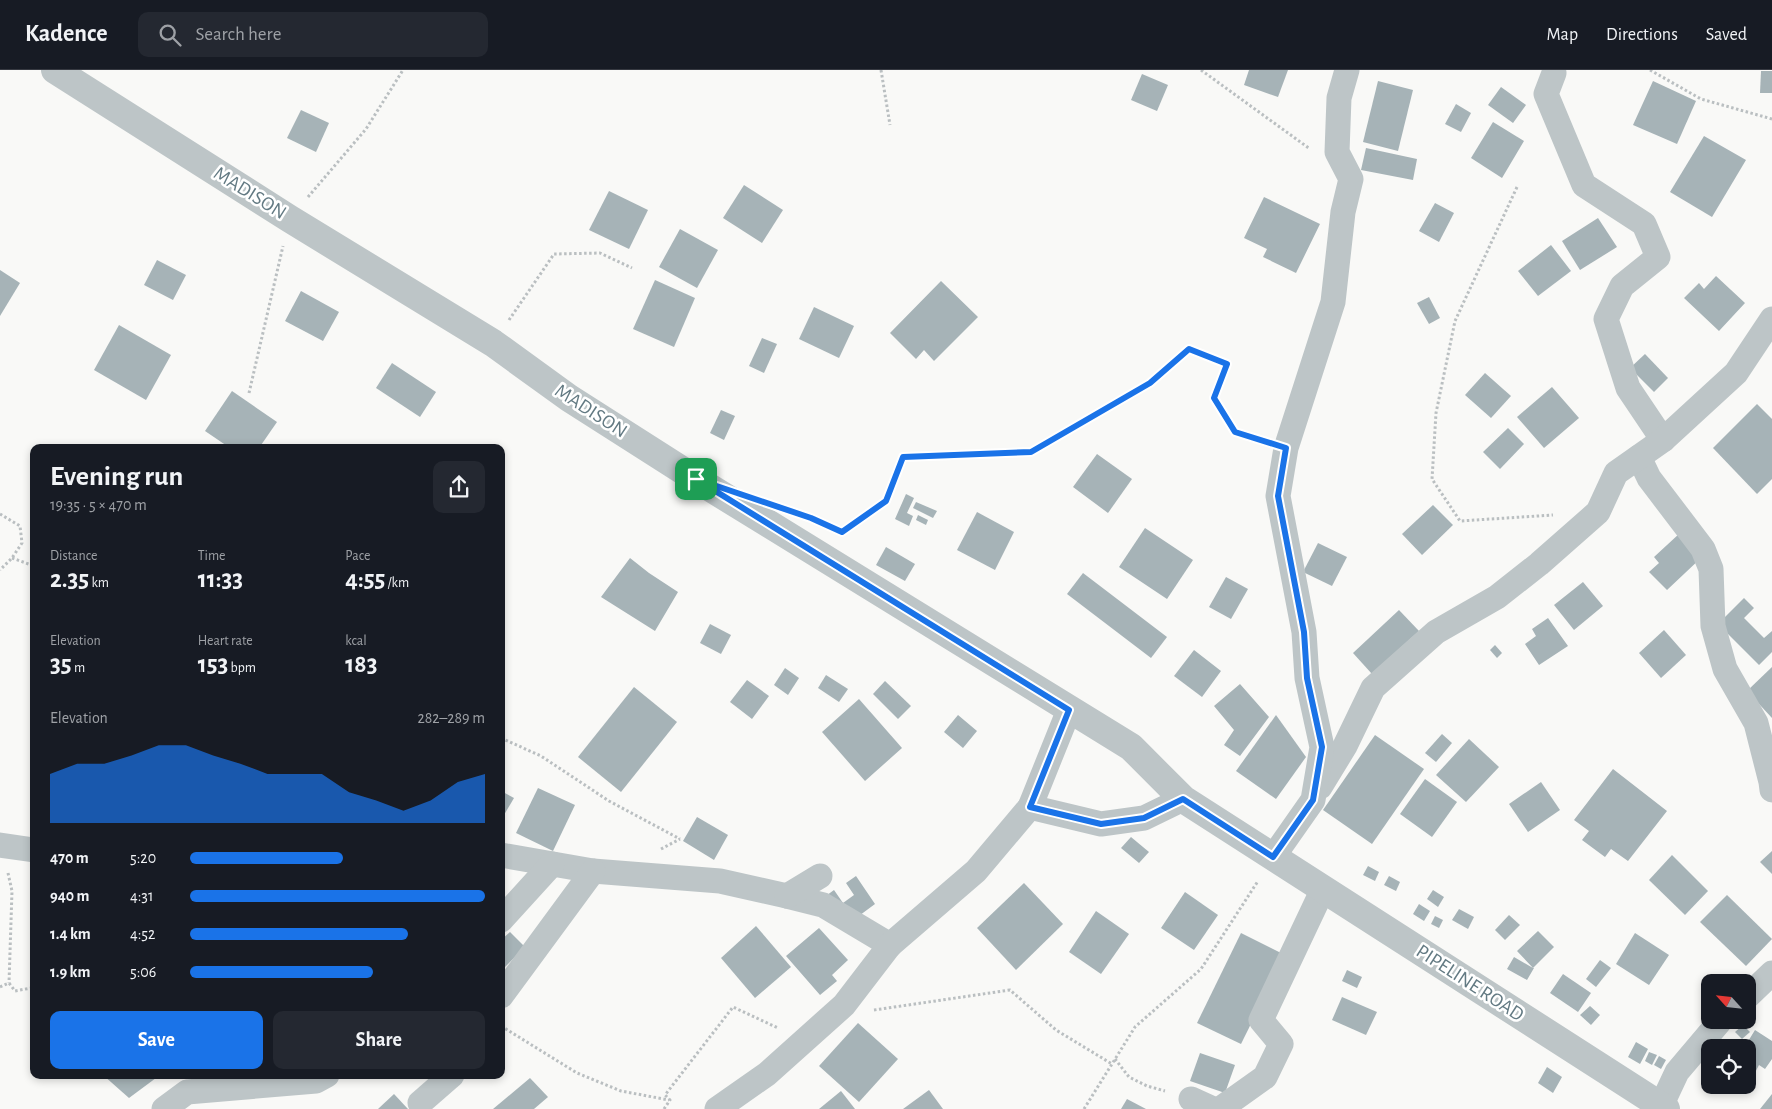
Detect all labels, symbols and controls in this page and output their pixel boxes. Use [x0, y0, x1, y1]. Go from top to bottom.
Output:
search box [138, 12, 488, 57]
icon: search [156, 21, 184, 49]
text: Kadence [25, 22, 108, 46]
text: Search here [196, 25, 281, 44]
text: Map [1547, 26, 1578, 44]
text: Directions [1606, 26, 1678, 44]
text: Saved [1706, 26, 1747, 44]
street label: MADISON [210, 163, 290, 223]
street label: MADISON [551, 380, 631, 442]
pin [675, 458, 717, 500]
button: share [433, 461, 485, 513]
text: Evening run [50, 463, 183, 491]
icon: arrive [682, 465, 710, 493]
text: 19:35 · 5 × 470 m [50, 497, 147, 513]
text: Distance [50, 549, 97, 563]
text: Time [198, 549, 226, 563]
text: Pace [345, 549, 371, 563]
text: 2.35 [50, 567, 89, 592]
text: 11:33 [198, 567, 243, 592]
text: 4:55 [345, 567, 385, 592]
text: km [89, 576, 109, 590]
text: /km [385, 576, 409, 590]
text: Elevation [50, 634, 101, 648]
text: Heart rate [198, 634, 253, 648]
text: kcal [345, 634, 367, 648]
text: 35 [50, 652, 72, 677]
text: 153 [198, 652, 228, 677]
text: 183 [345, 652, 377, 677]
text: m [72, 661, 85, 675]
text: bpm [228, 661, 256, 675]
text: Elevation [50, 710, 108, 726]
text: 282–289 m [417, 710, 485, 726]
text: 470 m [50, 850, 89, 866]
text: 5:20 [130, 850, 156, 866]
text: 940 m [50, 888, 89, 904]
text: 4:31 [130, 888, 153, 904]
text: 1.4 km [50, 926, 91, 942]
text: 4:52 [130, 926, 155, 942]
street label: PIPELINE ROAD [1413, 941, 1527, 1025]
text: 1.9 km [50, 964, 90, 980]
text: 5:06 [130, 964, 156, 980]
north arrow [1701, 974, 1756, 1029]
map controls [1701, 974, 1756, 1094]
button: Save [50, 1011, 263, 1069]
button: Share [273, 1011, 485, 1069]
button: locate [1701, 1039, 1756, 1094]

